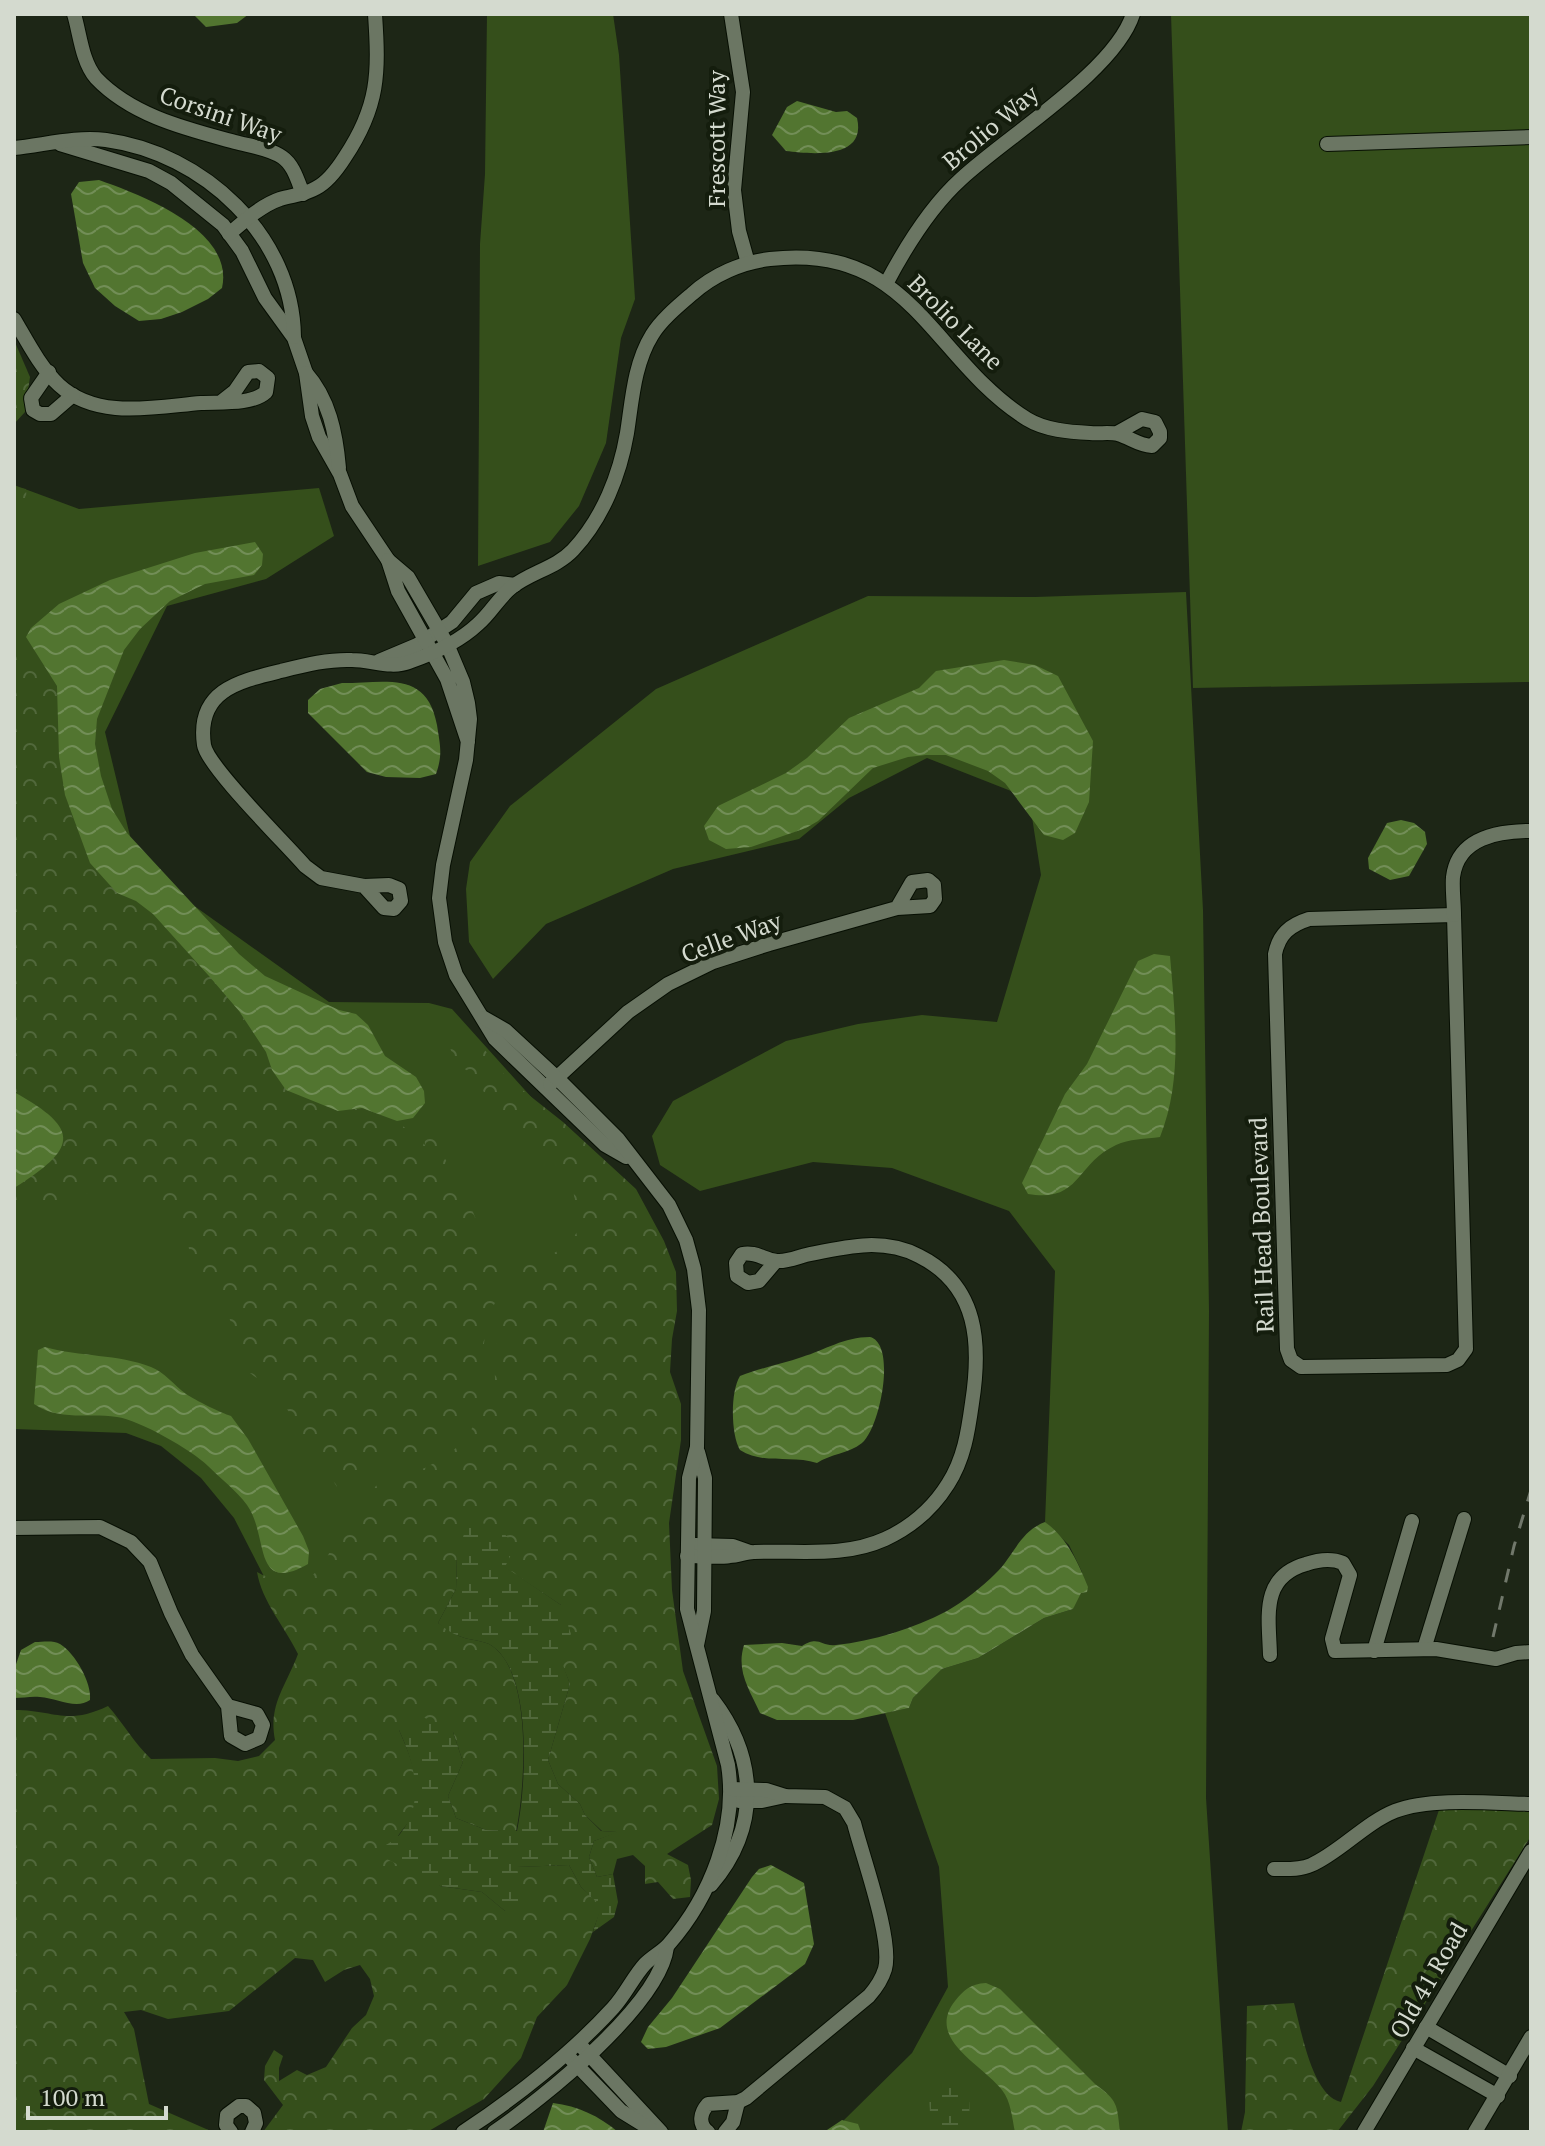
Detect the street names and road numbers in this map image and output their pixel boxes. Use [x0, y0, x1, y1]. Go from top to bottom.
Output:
street label: Frescott Way [700, 70, 732, 208]
street label: Brolio Way [935, 77, 1045, 177]
street label: Corsini Way [156, 78, 287, 150]
street label: Brolio Lane [901, 267, 1011, 377]
street label: Celle Way [676, 904, 786, 970]
street label: Rail Head Boulevard [1241, 1117, 1281, 1333]
street label: Old 41 Road [1382, 1916, 1474, 2044]

